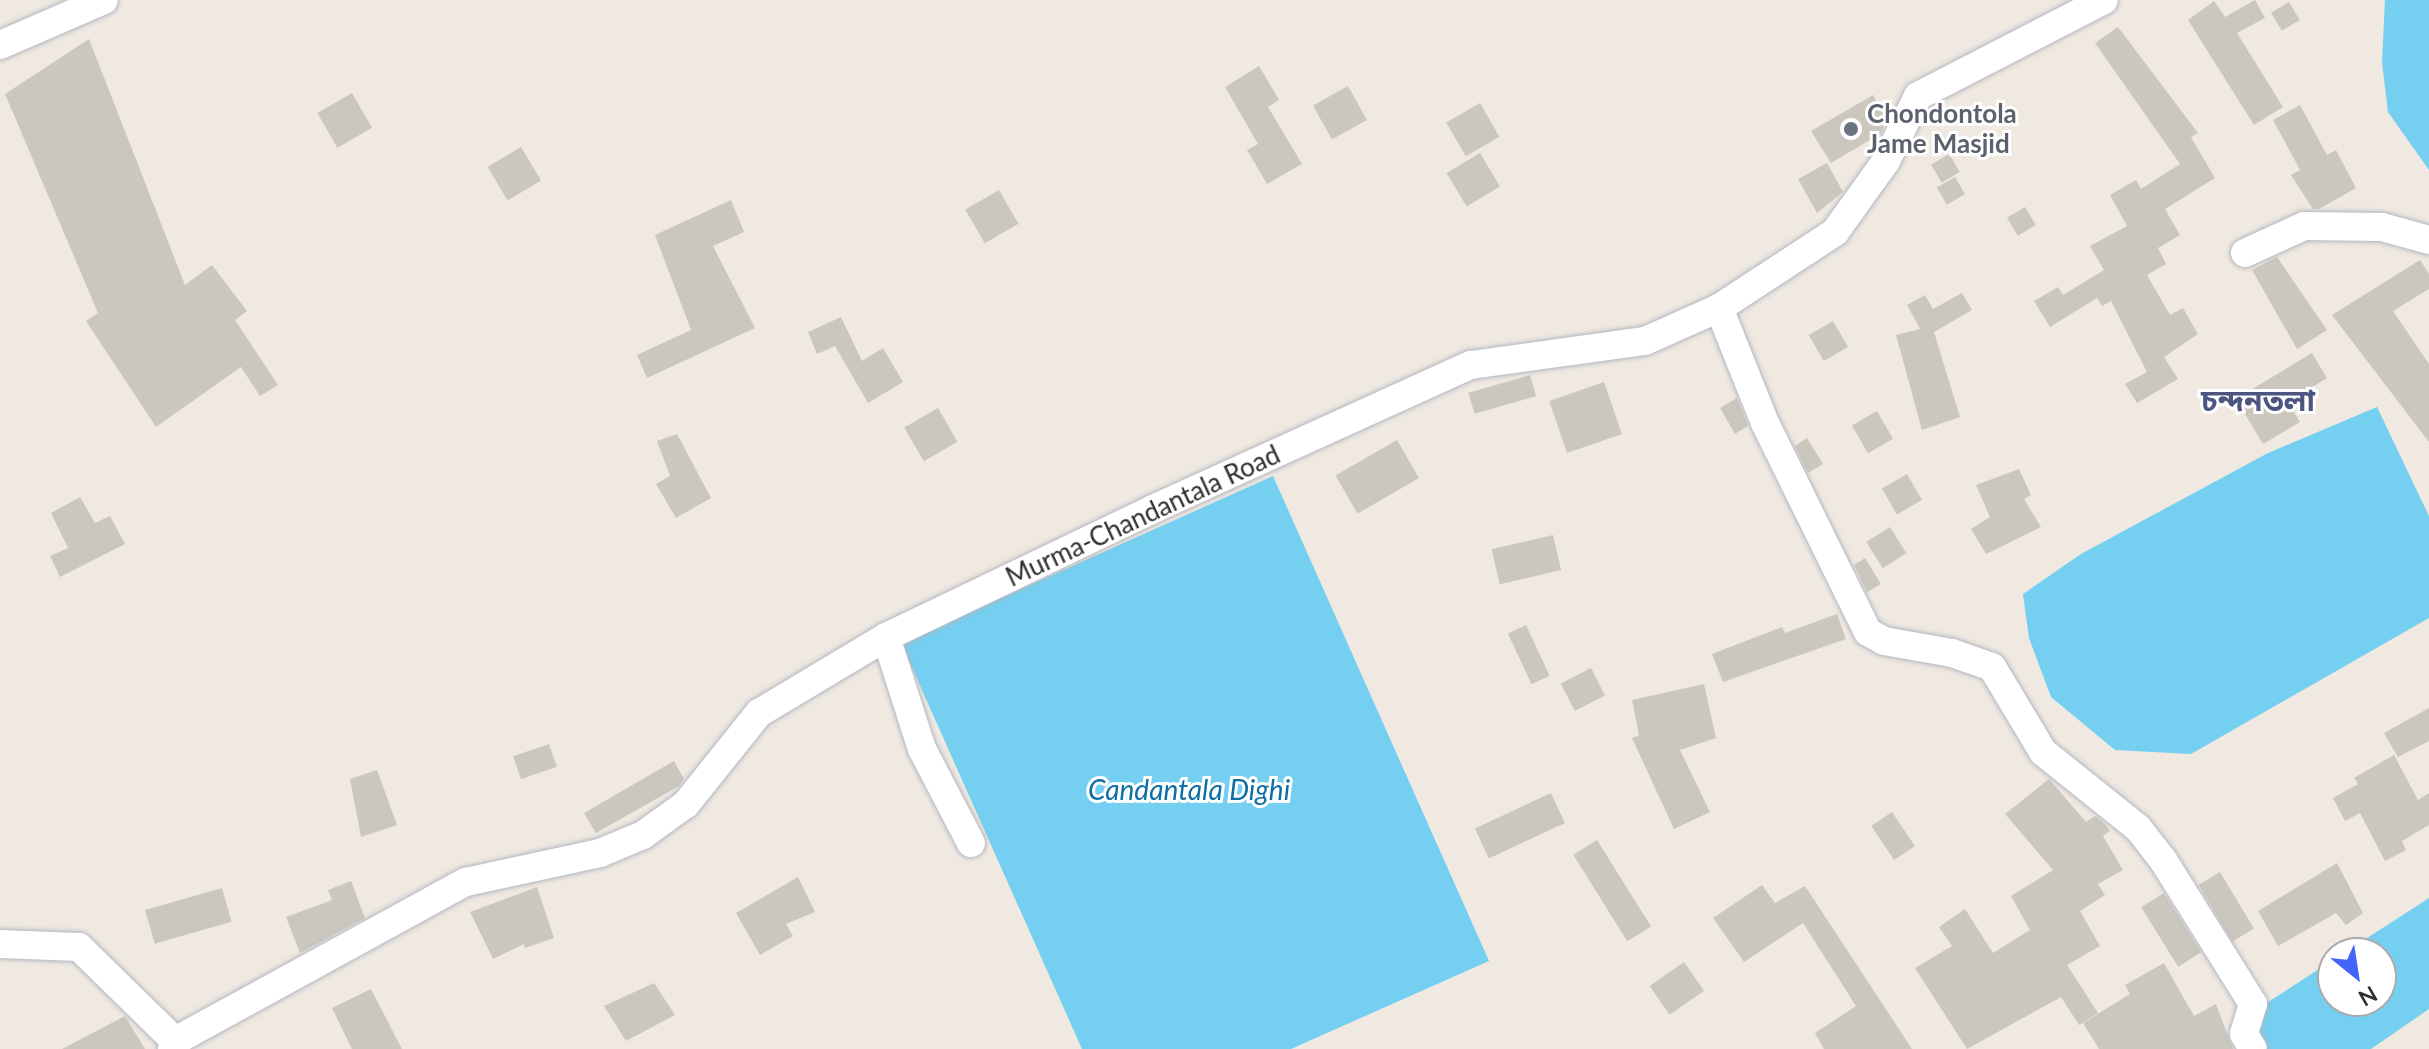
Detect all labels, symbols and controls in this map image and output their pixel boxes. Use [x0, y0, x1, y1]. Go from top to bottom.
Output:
place label: Chondontola Jame Masjid [1867, 98, 2017, 160]
marker: Chondontola Jame Masjid [1842, 120, 1860, 138]
district label: চন্দনতলা [2201, 381, 2315, 417]
street label: Murma-Chandantala Road [1001, 439, 1285, 593]
water label: Candantala Dighi [1088, 772, 1290, 806]
north arrow [2317, 937, 2397, 1017]
text: N [2354, 981, 2382, 1012]

